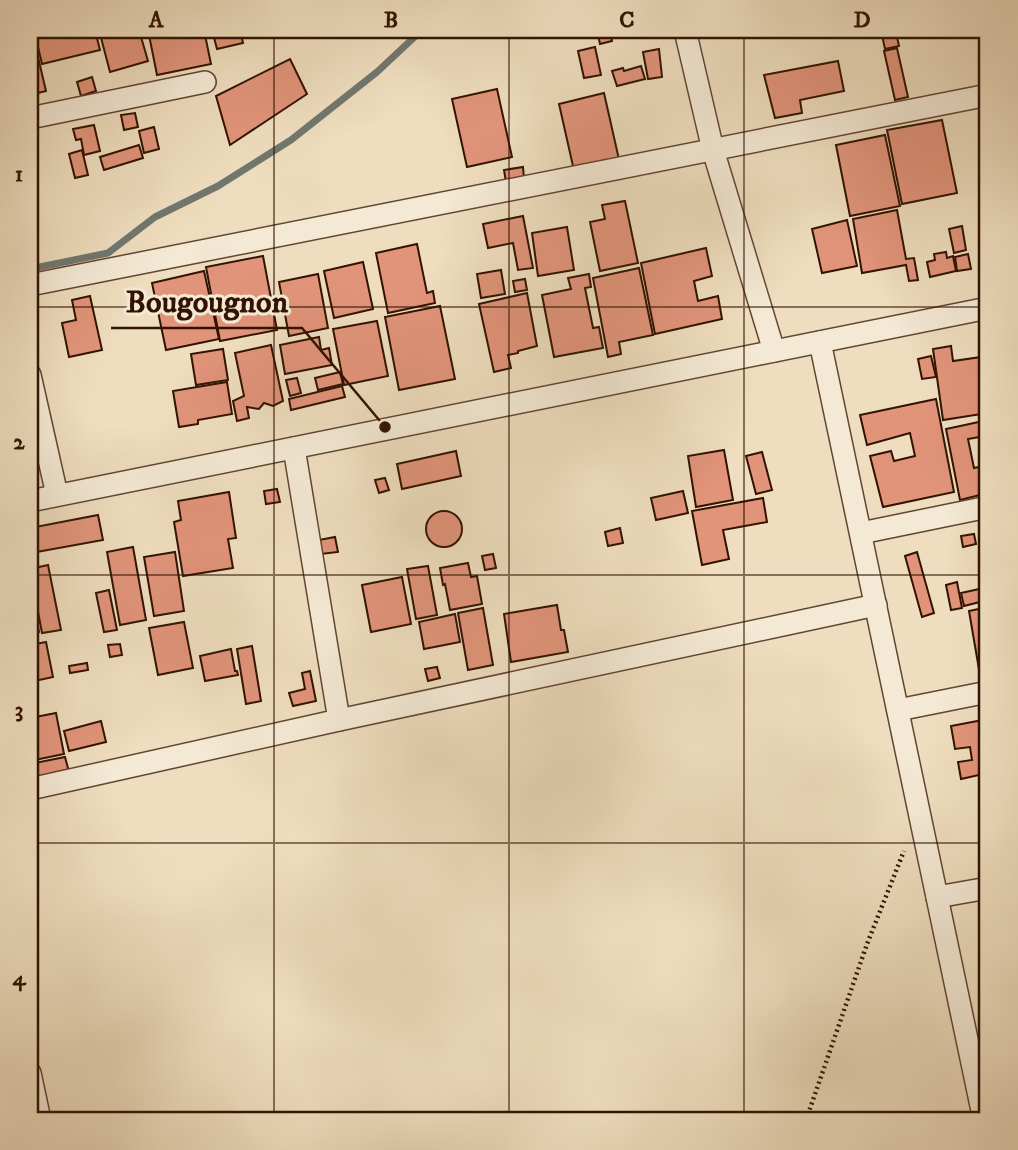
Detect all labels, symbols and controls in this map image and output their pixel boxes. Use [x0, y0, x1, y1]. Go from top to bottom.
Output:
text: A [148, 6, 165, 35]
text: B [384, 6, 398, 35]
text: C [619, 6, 635, 35]
text: D [853, 6, 871, 35]
text: 1 [15, 160, 23, 189]
callout: Bougougnon [111, 275, 302, 328]
text: Bougougnon [126, 283, 288, 323]
text: 2 [13, 428, 25, 457]
text: 3 [15, 696, 23, 725]
text: 4 [12, 964, 27, 993]

